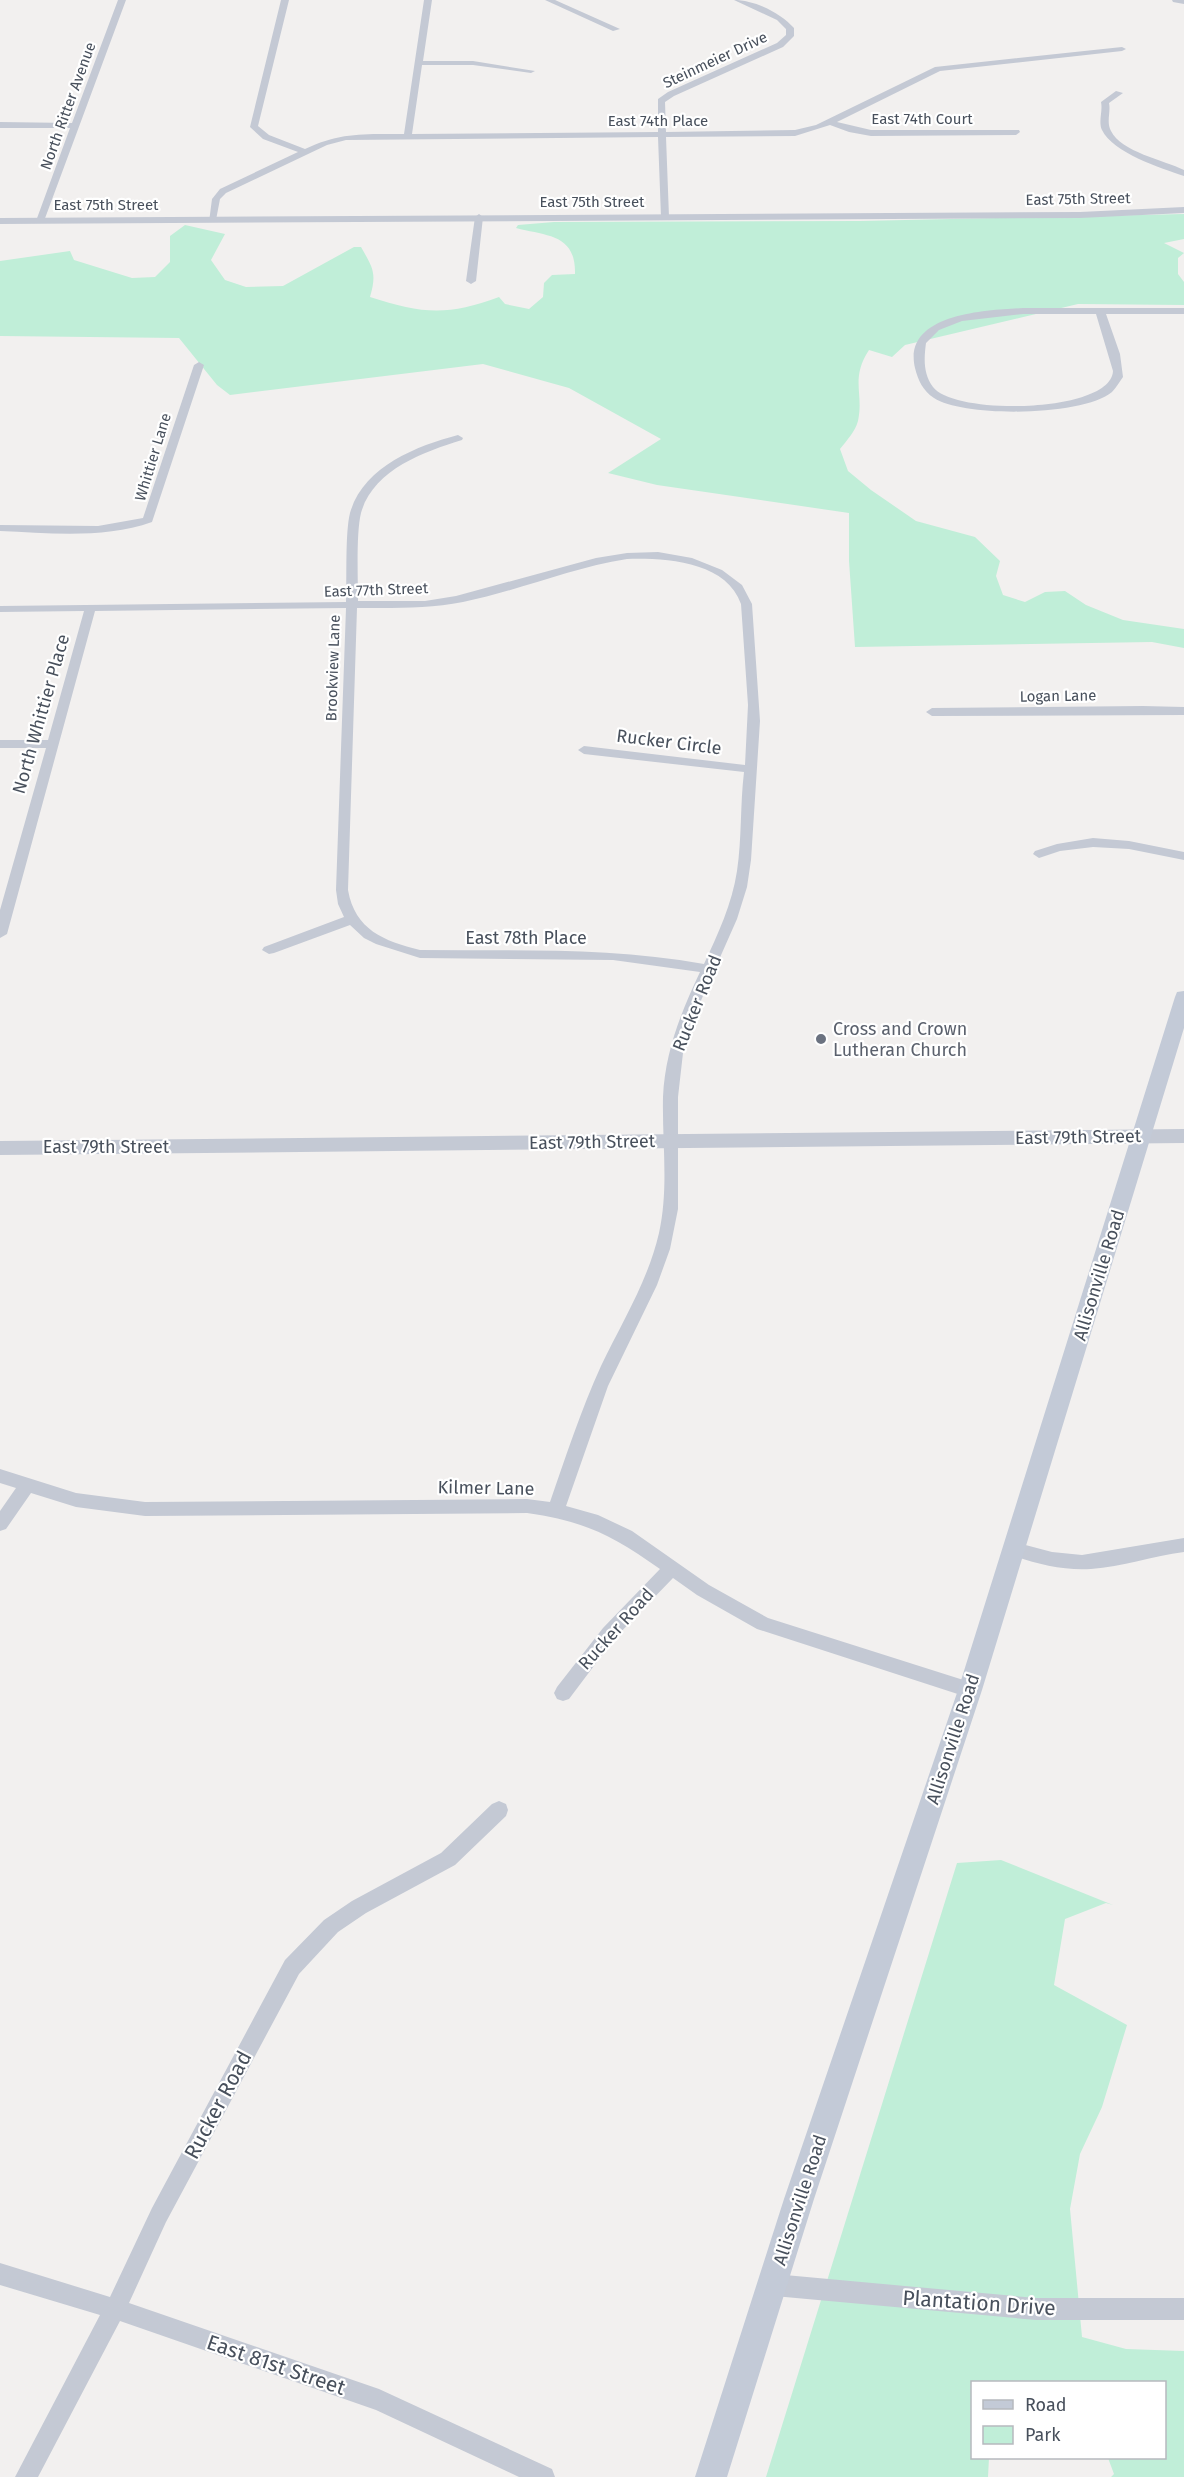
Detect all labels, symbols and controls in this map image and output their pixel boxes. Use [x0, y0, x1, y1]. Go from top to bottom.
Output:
street label: Steinmeier Drive [660, 28, 770, 92]
street label: North Ritter Avenue [37, 40, 99, 172]
street label: East 74th Court [871, 110, 973, 128]
street label: East 74th Place [608, 112, 708, 130]
street label: East 75th Street [1025, 189, 1131, 209]
street label: East 75th Street [540, 193, 645, 211]
street label: East 75th Street [54, 196, 159, 214]
street label: Whittier Lane [131, 411, 175, 503]
street label: East 77th Street [323, 579, 429, 601]
street label: Brookview Lane [322, 614, 344, 722]
street label: North Whittier Place [8, 632, 74, 796]
street label: Logan Lane [1019, 686, 1097, 706]
street label: Rucker Circle [615, 725, 723, 759]
street label: East 78th Place [465, 927, 587, 949]
street label: Rucker Road [668, 952, 726, 1054]
place label: Cross and Crown Lutheran Church [833, 1018, 967, 1061]
marker: Cross and Crown Lutheran Church [814, 1032, 828, 1046]
street label: East 79th Street [1015, 1125, 1142, 1149]
street label: East 79th Street [529, 1130, 656, 1154]
street label: East 79th Street [43, 1136, 170, 1158]
street label: Allisonville Road [1069, 1207, 1129, 1343]
street label: Kilmer Lane [437, 1476, 535, 1500]
street label: Rucker Road [574, 1584, 658, 1674]
street label: Allisonville Road [922, 1671, 984, 1807]
street label: Rucker Road [179, 2046, 257, 2164]
street label: Allisonville Road [769, 2132, 831, 2268]
street label: Plantation Drive [902, 2285, 1056, 2321]
street label: East 81st Street [203, 2329, 349, 2401]
legend [971, 2381, 1166, 2459]
text: Road [1025, 2394, 1067, 2416]
text: Park [1025, 2424, 1061, 2446]

